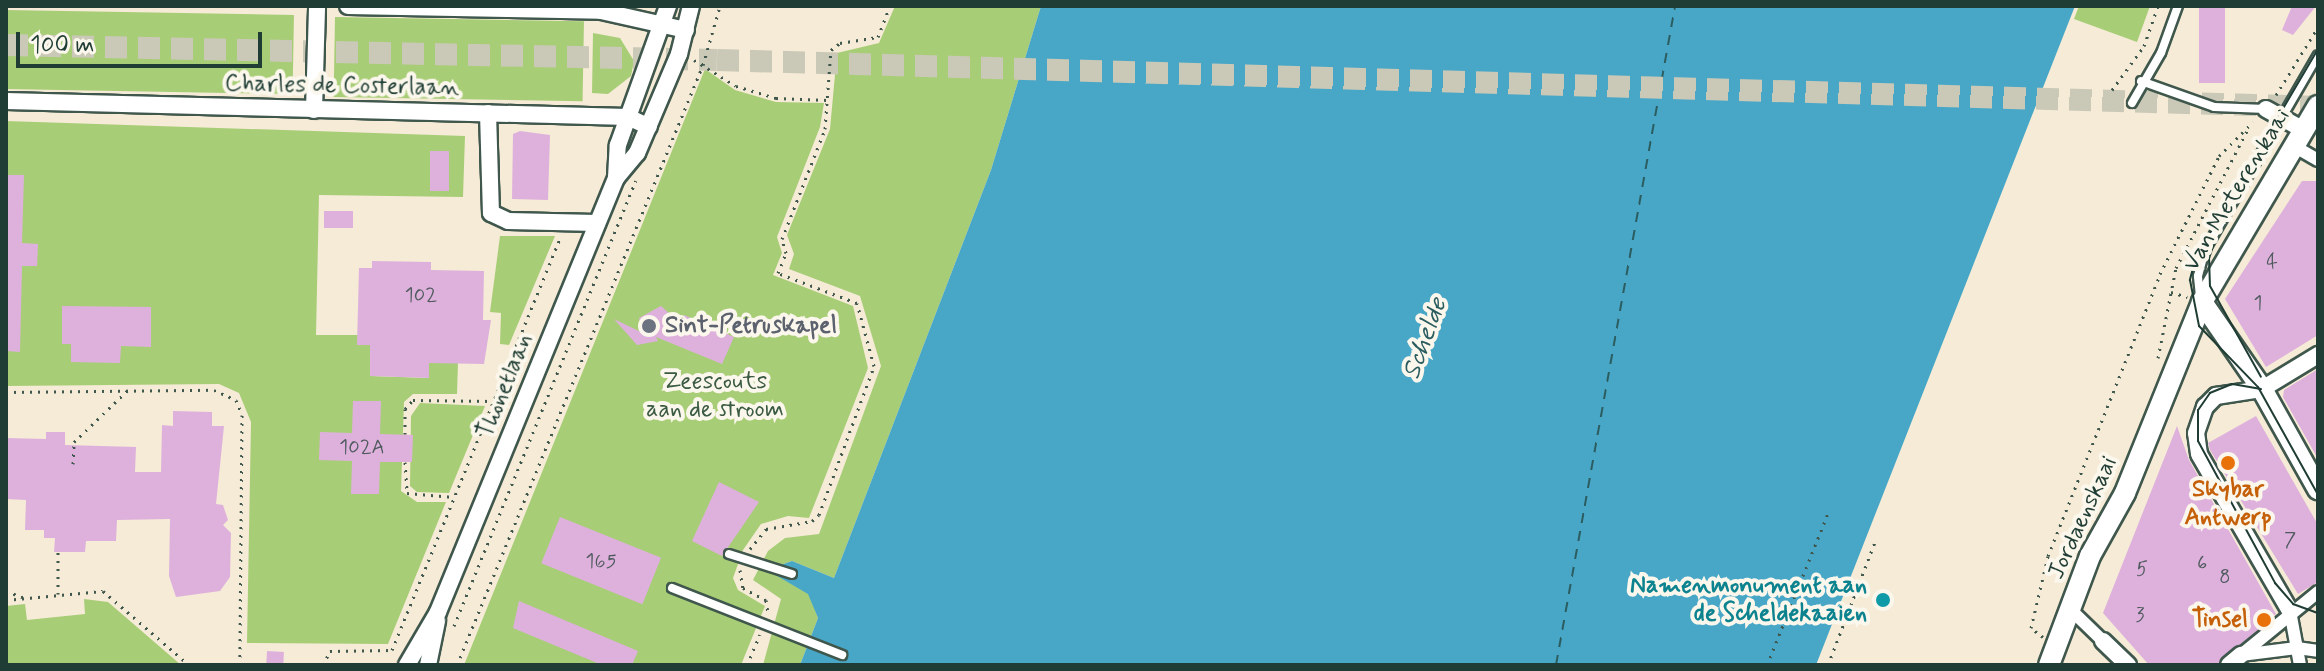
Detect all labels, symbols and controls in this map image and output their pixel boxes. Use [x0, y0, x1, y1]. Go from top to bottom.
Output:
scale bar [20, 16, 266, 66]
text: 100 m [30, 30, 94, 61]
street label: Charles de Costerlaan [225, 70, 459, 102]
street label: Van Meterenkaai [2180, 108, 2294, 272]
house number: 4 [2266, 250, 2278, 274]
house number: 102 [405, 283, 437, 307]
house number: 1 [2254, 291, 2262, 315]
water label: Schelde [1397, 294, 1455, 384]
place label: Sint-Petruskapel [665, 312, 837, 340]
marker: Sint-Petruskapel [640, 317, 658, 335]
street label: Thonetlaan [471, 329, 539, 443]
park label: Zeescouts aan de stroom [647, 368, 783, 424]
house number: 102A [339, 435, 385, 459]
street label: Jordaenskaai [2042, 452, 2124, 584]
marker: Skybar Antwerp [2219, 454, 2237, 472]
place label: Skybar Antwerp [2184, 476, 2272, 532]
house number: 7 [2284, 528, 2296, 552]
house number: 165 [585, 549, 617, 573]
house number: 6 [2197, 551, 2207, 575]
house number: 5 [2136, 557, 2148, 581]
house number: 8 [2219, 565, 2231, 589]
place label: Namenmonument aan de Scheldekaaien [1633, 572, 1867, 628]
marker: Namenmonument aan de Scheldekaaien [1874, 591, 1892, 609]
house number: 3 [2135, 603, 2145, 627]
place label: Tinsel [2192, 606, 2248, 634]
marker: Tinsel [2255, 611, 2273, 629]

